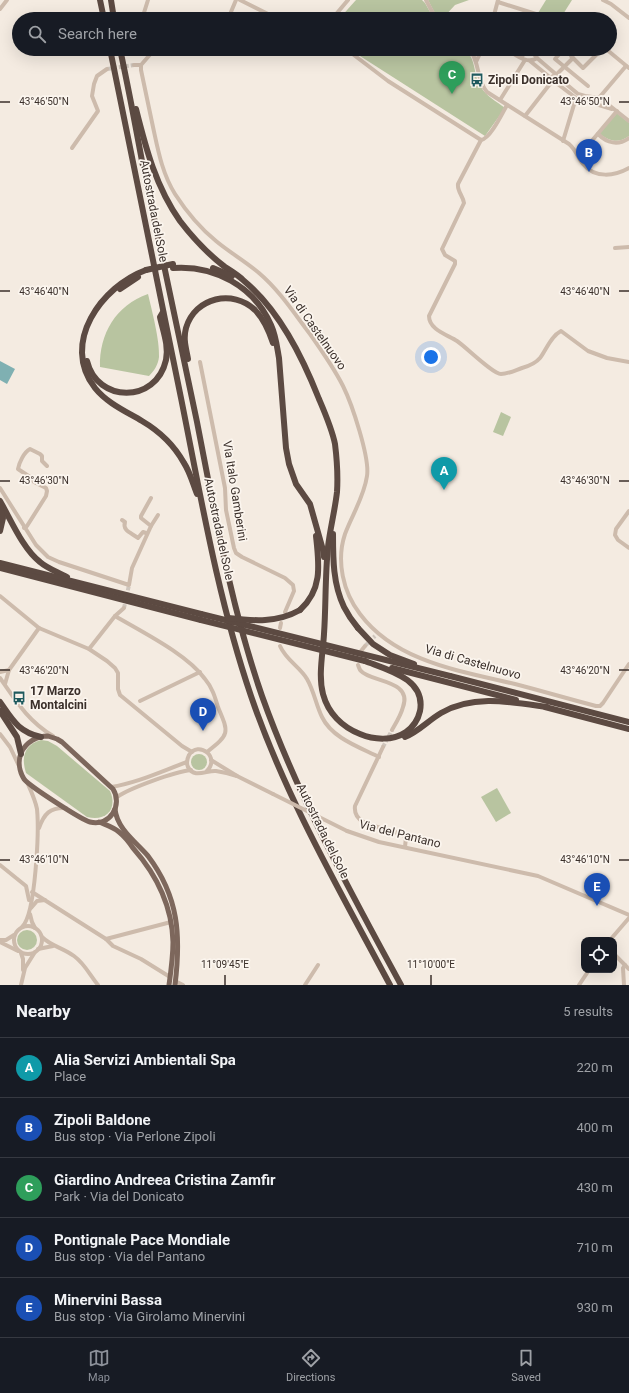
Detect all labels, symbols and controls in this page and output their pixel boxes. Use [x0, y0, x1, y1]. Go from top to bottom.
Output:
search box [12, 12, 617, 56]
icon: search [26, 23, 48, 45]
text: Search here [58, 25, 137, 43]
pin: C [439, 61, 465, 94]
bus stop icon: Zipoli Donicato [469, 72, 485, 88]
place label: Zipoli Donicato [488, 73, 569, 87]
text: 43°46'50"N [19, 96, 69, 107]
text: 43°46'50"N [560, 96, 610, 107]
pin: B [576, 139, 602, 172]
street label: Autostrada del Sole [137, 159, 171, 263]
street label: Via di Castelnuovo [281, 283, 349, 373]
text: 43°46'40"N [19, 286, 69, 297]
text: 43°46'40"N [560, 286, 610, 297]
your location [421, 347, 441, 367]
street label: Via Italo Gamberini [220, 440, 250, 542]
pin: A [431, 457, 457, 490]
text: 43°46'30"N [19, 475, 69, 486]
text: 43°46'30"N [560, 475, 610, 486]
street label: Autostrada del Sole [201, 477, 237, 581]
street label: Via di Castelnuovo [423, 642, 523, 682]
text: 43°46'20"N [19, 665, 69, 676]
text: 43°46'20"N [560, 665, 610, 676]
place label: 17 Marzo Montalcini [30, 684, 87, 712]
bus stop icon: 17 Marzo Montalcini [11, 690, 27, 706]
pin: D [190, 698, 216, 731]
street label: Autostrada del Sole [294, 781, 352, 881]
street label: Via del Pantano [358, 817, 442, 851]
text: 43°46'10"N [19, 854, 69, 865]
text: 43°46'10"N [560, 854, 610, 865]
pin: E [584, 873, 610, 906]
map controls [581, 937, 617, 973]
button: locate [581, 937, 617, 973]
text: 11°09'45"E [201, 959, 249, 970]
text: 11°10'00"E [407, 959, 455, 970]
text: Nearby [16, 1001, 71, 1021]
text: 5 results [563, 1004, 613, 1019]
text: Alia Servizi Ambientali Spa [54, 1051, 236, 1069]
text: A [25, 1060, 33, 1075]
text: 220 m [576, 1060, 613, 1075]
text: Place [54, 1069, 86, 1084]
text: Zipoli Baldone [54, 1111, 151, 1129]
text: B [25, 1120, 33, 1135]
text: 400 m [576, 1120, 613, 1135]
text: Bus stop · Via Perlone Zipoli [54, 1129, 216, 1144]
text: Giardino Andreea Cristina Zamfir [54, 1171, 276, 1189]
text: C [25, 1180, 33, 1195]
text: 430 m [576, 1180, 613, 1195]
text: Park · Via del Donicato [54, 1189, 184, 1204]
text: Pontignale Pace Mondiale [54, 1231, 230, 1249]
text: D [25, 1240, 33, 1255]
text: 710 m [576, 1240, 613, 1255]
text: Bus stop · Via del Pantano [54, 1249, 205, 1264]
text: Minervini Bassa [54, 1291, 162, 1309]
text: E [25, 1300, 33, 1315]
text: 930 m [576, 1300, 613, 1315]
text: Bus stop · Via Girolamo Minervini [54, 1309, 245, 1324]
tab: Map [88, 1347, 110, 1384]
tab: Directions [286, 1347, 335, 1384]
tab: Saved [511, 1347, 541, 1384]

